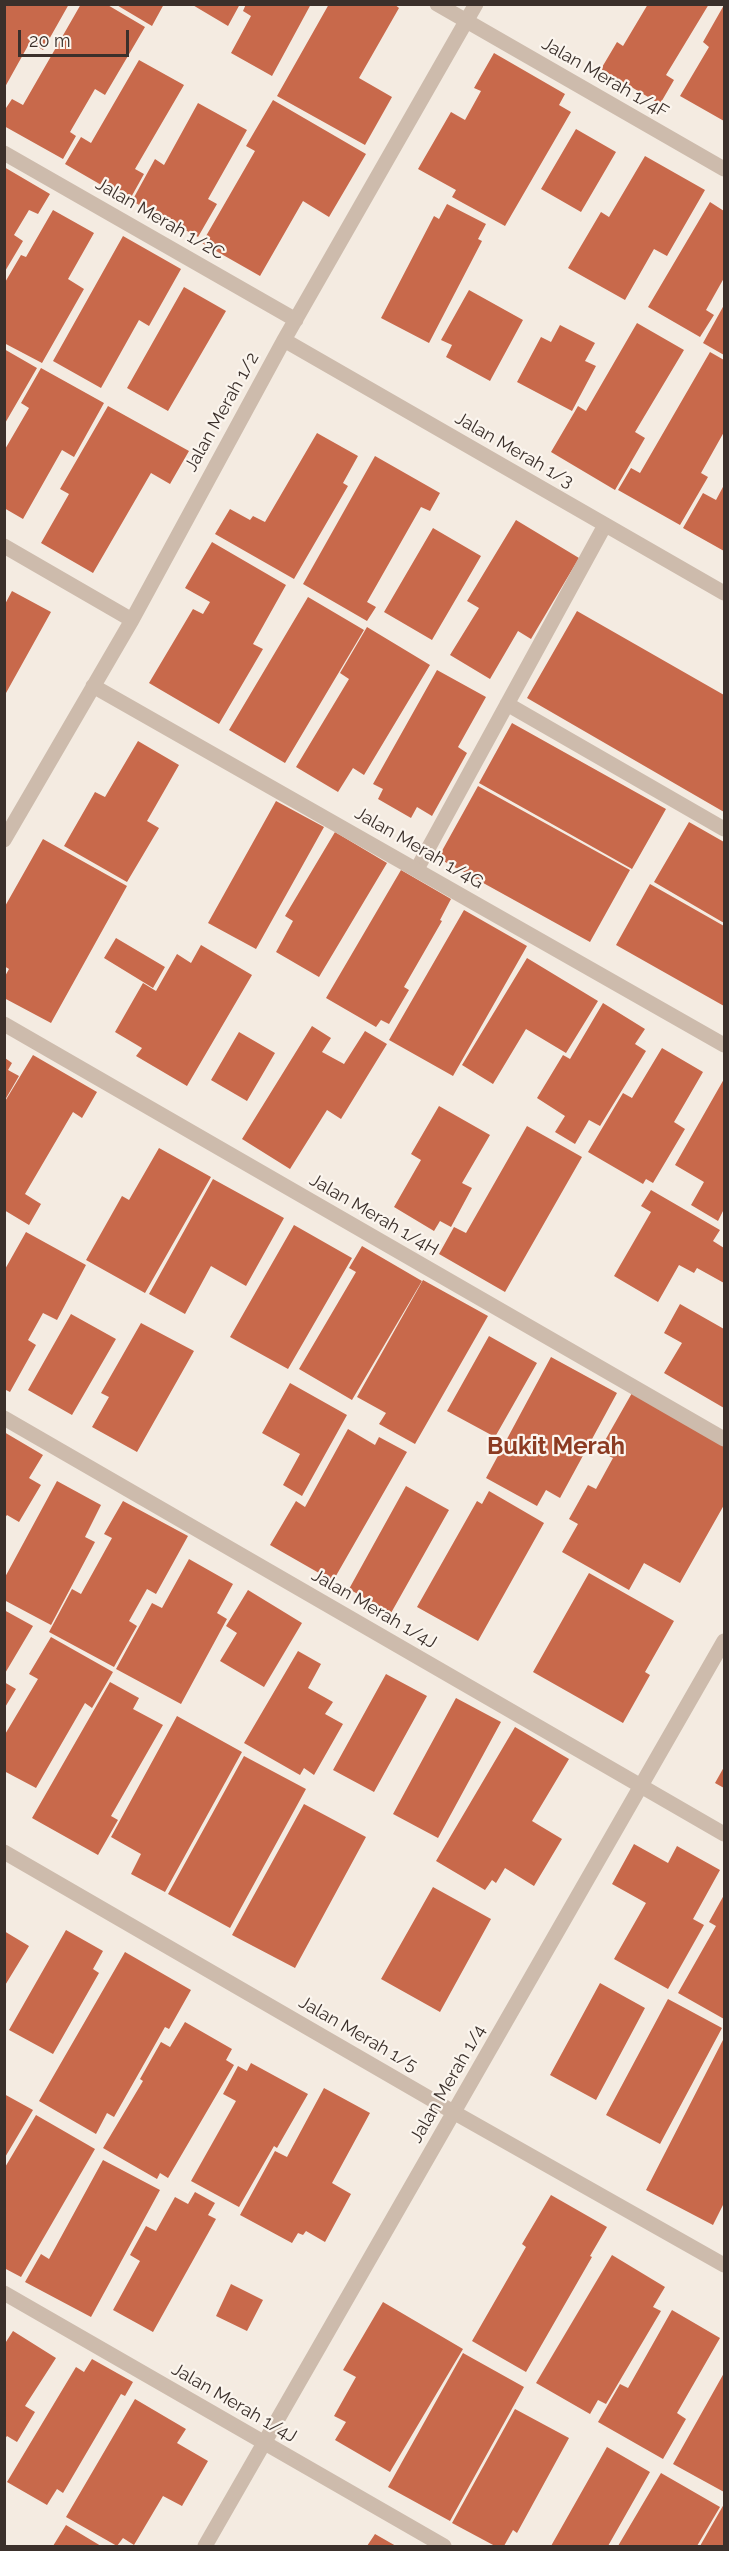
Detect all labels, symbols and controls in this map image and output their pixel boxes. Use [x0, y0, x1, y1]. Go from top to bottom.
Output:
scale bar [21, 18, 132, 56]
text: 20 m [29, 30, 71, 51]
street label: Jalan Merah 1/4F [538, 33, 672, 123]
street label: Jalan Merah 1/2C [92, 173, 228, 265]
street label: Jalan Merah 1/2 [180, 349, 264, 475]
street label: Jalan Merah 1/3 [451, 407, 577, 493]
street label: Jalan Merah 1/4G [351, 802, 487, 894]
street label: Jalan Merah 1/4H [306, 1169, 442, 1261]
district label: Bukit Merah [487, 1433, 625, 1461]
street label: Jalan Merah 1/4J [308, 1564, 440, 1654]
street label: Jalan Merah 1/5 [295, 1991, 421, 2077]
street label: Jalan Merah 1/4 [406, 2021, 490, 2147]
street label: Jalan Merah 1/4J [168, 2358, 300, 2448]

